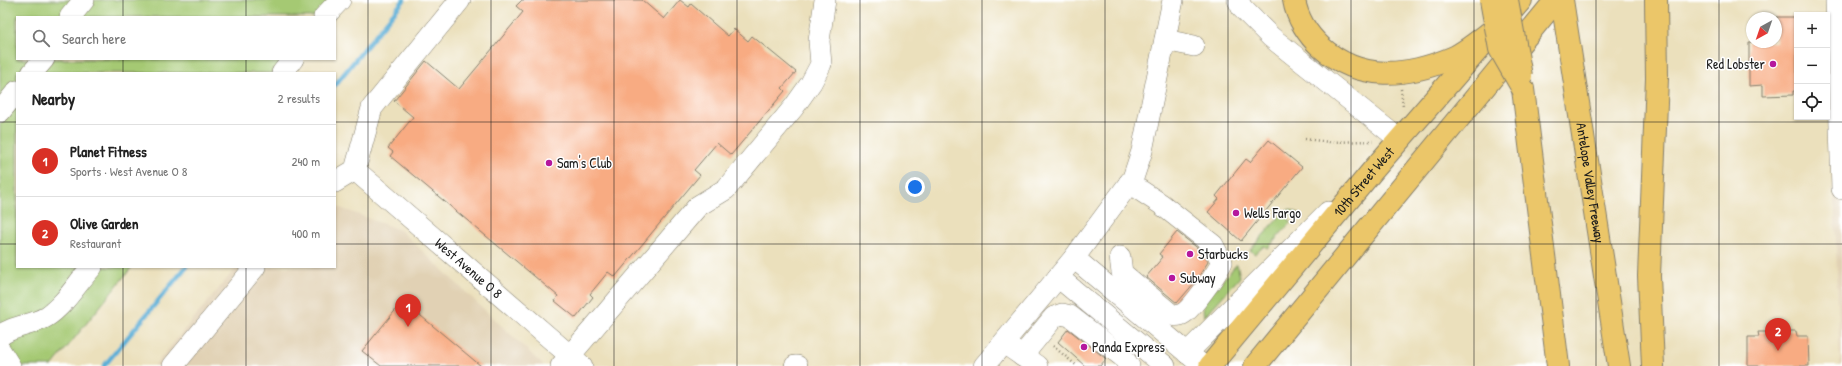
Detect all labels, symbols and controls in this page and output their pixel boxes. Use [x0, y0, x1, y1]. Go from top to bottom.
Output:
north arrow [1746, 12, 1782, 48]
map controls [1794, 12, 1830, 120]
button: + [1794, 12, 1830, 48]
search box [16, 16, 336, 60]
icon: search [30, 27, 52, 49]
text: Search here [62, 28, 126, 49]
button: − [1794, 48, 1830, 84]
place label: Red Lobster [1707, 54, 1766, 73]
marker: Red Lobster [1768, 59, 1778, 69]
button: locate [1794, 84, 1830, 120]
text: Nearby [32, 87, 75, 110]
text: 2 results [278, 89, 320, 107]
street label: Antelope Valley Freeway [1572, 121, 1610, 245]
text: Planet Fitness [70, 141, 147, 162]
street label: 10th Street West [1328, 142, 1398, 220]
text: 1 [43, 152, 47, 170]
text: 240 m [291, 152, 320, 170]
place label: Sam's Club [557, 153, 612, 172]
marker: Sam's Club [544, 158, 554, 168]
text: Sports · West Avenue O 8 [70, 162, 187, 180]
your location [905, 177, 925, 197]
place label: Wells Fargo [1244, 203, 1301, 223]
marker: Wells Fargo [1231, 208, 1241, 218]
text: Olive Garden [70, 213, 139, 234]
text: 2 [42, 224, 48, 242]
text: 400 m [292, 224, 320, 242]
street label: West Avenue O 8 [431, 233, 507, 302]
text: Restaurant [70, 234, 121, 252]
place label: Starbucks [1198, 244, 1248, 263]
marker: Starbucks [1185, 249, 1195, 259]
place label: Subway [1180, 268, 1216, 288]
marker: Subway [1167, 273, 1177, 283]
pin: 1 [395, 294, 421, 327]
pin: 2 [1765, 318, 1791, 351]
place label: Panda Express [1092, 337, 1165, 357]
marker: Panda Express [1079, 342, 1089, 352]

